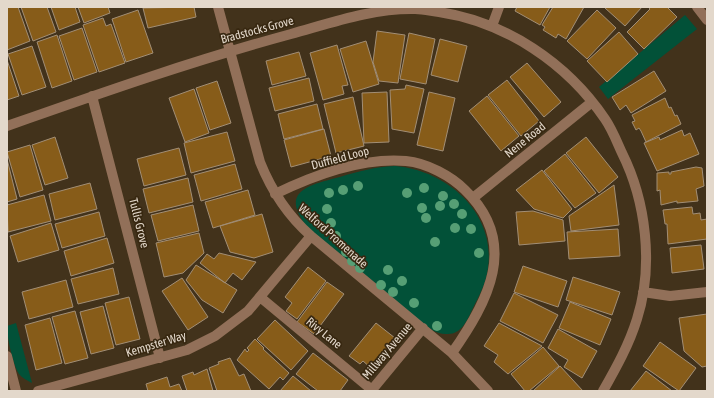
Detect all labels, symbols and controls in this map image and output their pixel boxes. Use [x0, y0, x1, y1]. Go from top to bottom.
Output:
street label: Bradstocks Grove [219, 14, 295, 46]
street label: Nene Road [502, 119, 548, 161]
street label: Duffield Loop [310, 143, 371, 172]
street label: Tullis Grove [126, 196, 152, 250]
street label: Welford Promenade [295, 201, 371, 271]
street label: Rivy Lane [303, 314, 345, 352]
street label: Millway Avenue [359, 320, 415, 382]
street label: Kempster Way [124, 328, 188, 360]

